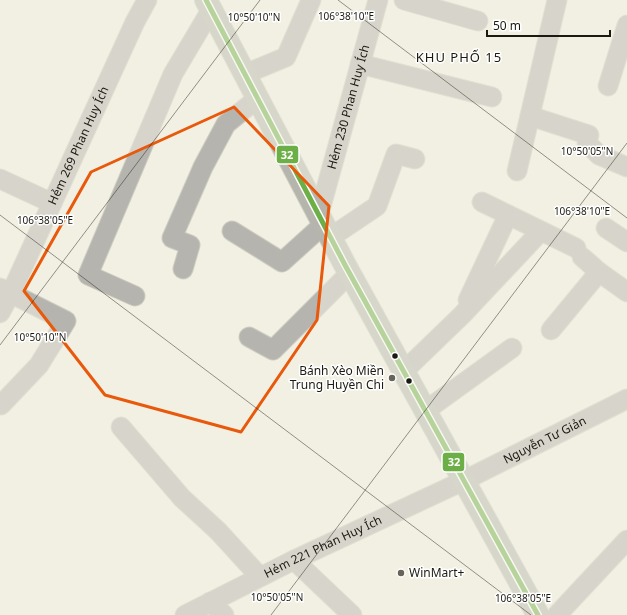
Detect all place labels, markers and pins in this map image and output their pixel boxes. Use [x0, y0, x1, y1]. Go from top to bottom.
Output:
unlabelled marker [390, 351, 400, 361]
place label: Bánh Xèo Miền Trung Huyền Chi [290, 362, 384, 393]
marker: Bánh Xèo Miền Trung Huyền Chi [387, 373, 397, 383]
unlabelled marker [404, 376, 414, 386]
place label: WinMart+ [409, 564, 465, 581]
marker: WinMart+ [396, 568, 406, 578]

